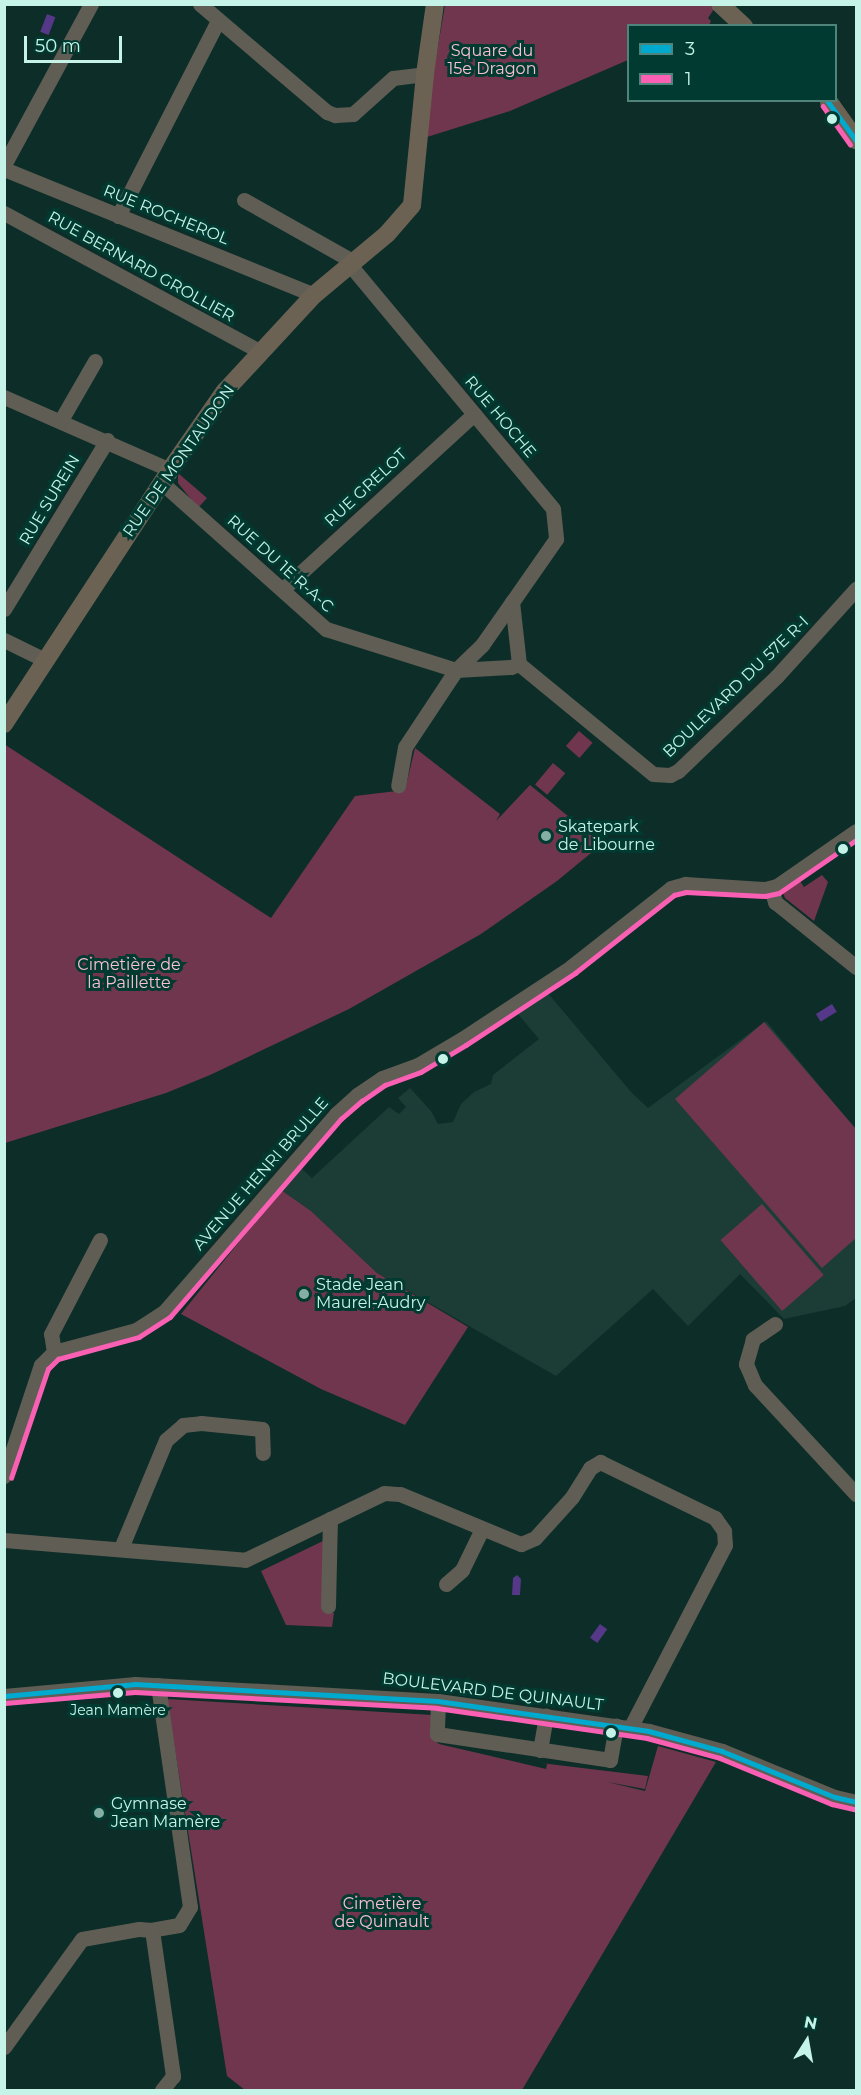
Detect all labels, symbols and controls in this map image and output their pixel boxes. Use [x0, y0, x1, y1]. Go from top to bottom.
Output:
scale bar [27, 24, 124, 62]
legend [627, 24, 837, 102]
text: 50 m [35, 35, 81, 57]
text: 3 [685, 38, 695, 60]
park label: Square du 15e Dragon [448, 41, 536, 79]
text: 1 [685, 68, 692, 90]
unlabelled marker [826, 113, 838, 125]
street label: RUE ROCHEROL [100, 181, 232, 249]
street label: RUE BERNARD GROLLIER [44, 208, 238, 326]
street label: RUE HOCHE [460, 372, 540, 462]
street label: RUE DE MONTAUDON [119, 381, 239, 541]
street label: RUE GRELOT [321, 445, 411, 531]
street label: RUE SUREIN [16, 451, 84, 549]
street label: RUE DU 1E R-A-C [223, 511, 337, 617]
street label: BOULEVARD DU 57E R-I [659, 612, 813, 762]
place label: Skatepark de Libourne [558, 817, 655, 855]
marker: Skatepark de Libourne [539, 829, 553, 843]
unlabelled marker [837, 843, 849, 855]
park label: Cimetière de la Paillette [77, 955, 181, 993]
unlabelled marker [437, 1053, 449, 1065]
street label: AVENUE HENRI BRULLE [189, 1094, 333, 1254]
place label: Stade Jean Maurel-Audry [316, 1275, 425, 1313]
marker: Stade Jean Maurel-Audry [297, 1287, 311, 1301]
street label: BOULEVARD DE QUINAULT [381, 1669, 605, 1715]
marker: Jean Mamère [112, 1687, 124, 1699]
place label: Jean Mamère [70, 1702, 166, 1718]
unlabelled marker [605, 1727, 617, 1739]
place label: Gymnase Jean Mamère [111, 1794, 220, 1832]
marker: Gymnase Jean Mamère [92, 1806, 106, 1820]
park label: Cimetière de Quinault [335, 1894, 429, 1932]
north arrow [777, 2011, 837, 2071]
text: N [802, 2012, 819, 2033]

